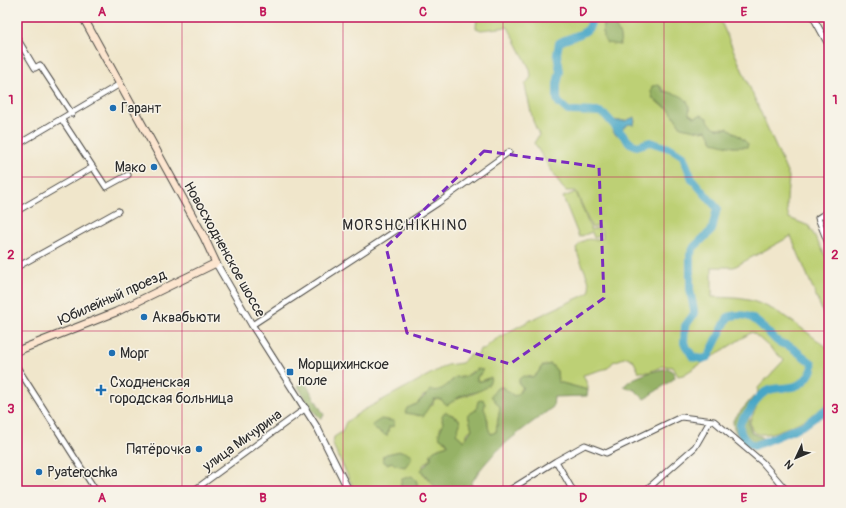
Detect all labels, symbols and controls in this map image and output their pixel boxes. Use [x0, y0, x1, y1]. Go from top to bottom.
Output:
text: A [98, 4, 107, 20]
text: B [259, 4, 267, 20]
text: C [419, 4, 427, 20]
text: D [579, 4, 587, 20]
text: E [741, 4, 748, 20]
text: 1 [8, 92, 14, 108]
text: 1 [832, 92, 838, 108]
place label: Гарант [121, 100, 161, 117]
marker: Гарант [108, 103, 118, 113]
place label: Мако [115, 159, 146, 176]
marker: Мако [149, 162, 159, 172]
street label: Новосходненское шоссе [180, 179, 269, 320]
district label: MORSHCHIKHINO [342, 216, 468, 235]
text: 2 [7, 247, 15, 263]
text: 2 [831, 247, 839, 263]
street label: Юбилейный проезд [56, 266, 169, 329]
place label: Аквабьюти [152, 309, 220, 326]
marker: Аквабьюти [139, 312, 149, 322]
place label: Морг [120, 345, 149, 362]
marker: Морг [107, 348, 117, 358]
place label: Морщихинское поле [298, 356, 389, 389]
marker: Морщихинское поле [285, 367, 295, 377]
place label: Сходненская городская больница [110, 374, 233, 407]
marker: Сходненская городская больница [95, 384, 107, 396]
text: 3 [7, 401, 15, 417]
text: 3 [831, 401, 839, 417]
street label: улица Мичурина [199, 406, 285, 475]
north arrow [776, 438, 816, 478]
place label: Пятёрочка [127, 441, 191, 458]
marker: Пятёрочка [194, 444, 204, 454]
text: N [782, 457, 796, 472]
place label: Pyaterochka [47, 464, 118, 481]
marker: Pyaterochka [34, 467, 44, 477]
text: A [98, 490, 107, 506]
text: B [259, 490, 267, 506]
text: C [419, 490, 427, 506]
text: D [579, 490, 587, 506]
text: E [741, 490, 748, 506]

